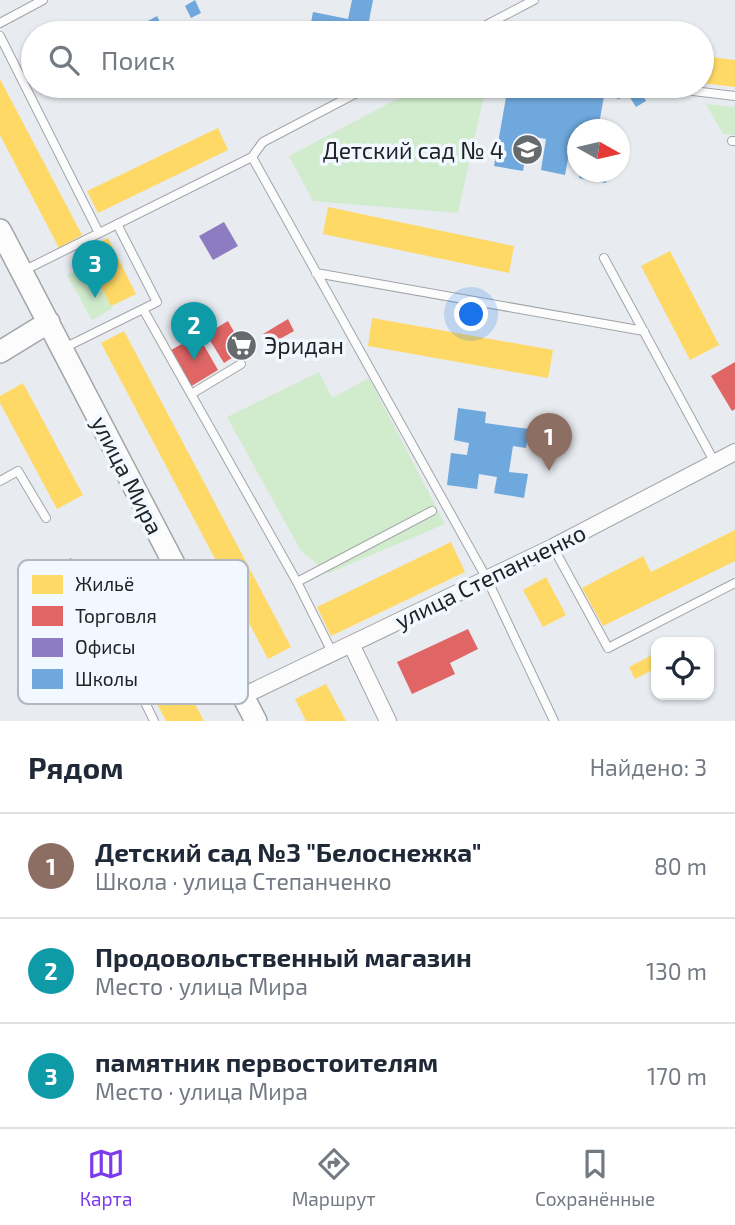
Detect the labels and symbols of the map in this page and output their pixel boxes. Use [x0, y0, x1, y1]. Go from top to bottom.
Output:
north arrow [567, 119, 630, 182]
school or university icon: Детский сад № 4 [510, 133, 544, 167]
place label: Детский сад № 4 [323, 136, 504, 164]
pin: 3 [72, 240, 118, 298]
your location [454, 297, 488, 331]
pin: 2 [171, 302, 217, 360]
supermarket icon: Эридан [224, 328, 258, 362]
place label: Эридан [264, 331, 344, 359]
street label: улица Мира [85, 411, 170, 539]
pin: 1 [526, 413, 572, 471]
street label: улица Степанченко [390, 518, 590, 635]
legend [18, 560, 248, 704]
text: Жильё [75, 572, 134, 595]
text: Торговля [75, 604, 157, 627]
text: Офисы [75, 635, 136, 658]
text: Школы [75, 667, 138, 690]

